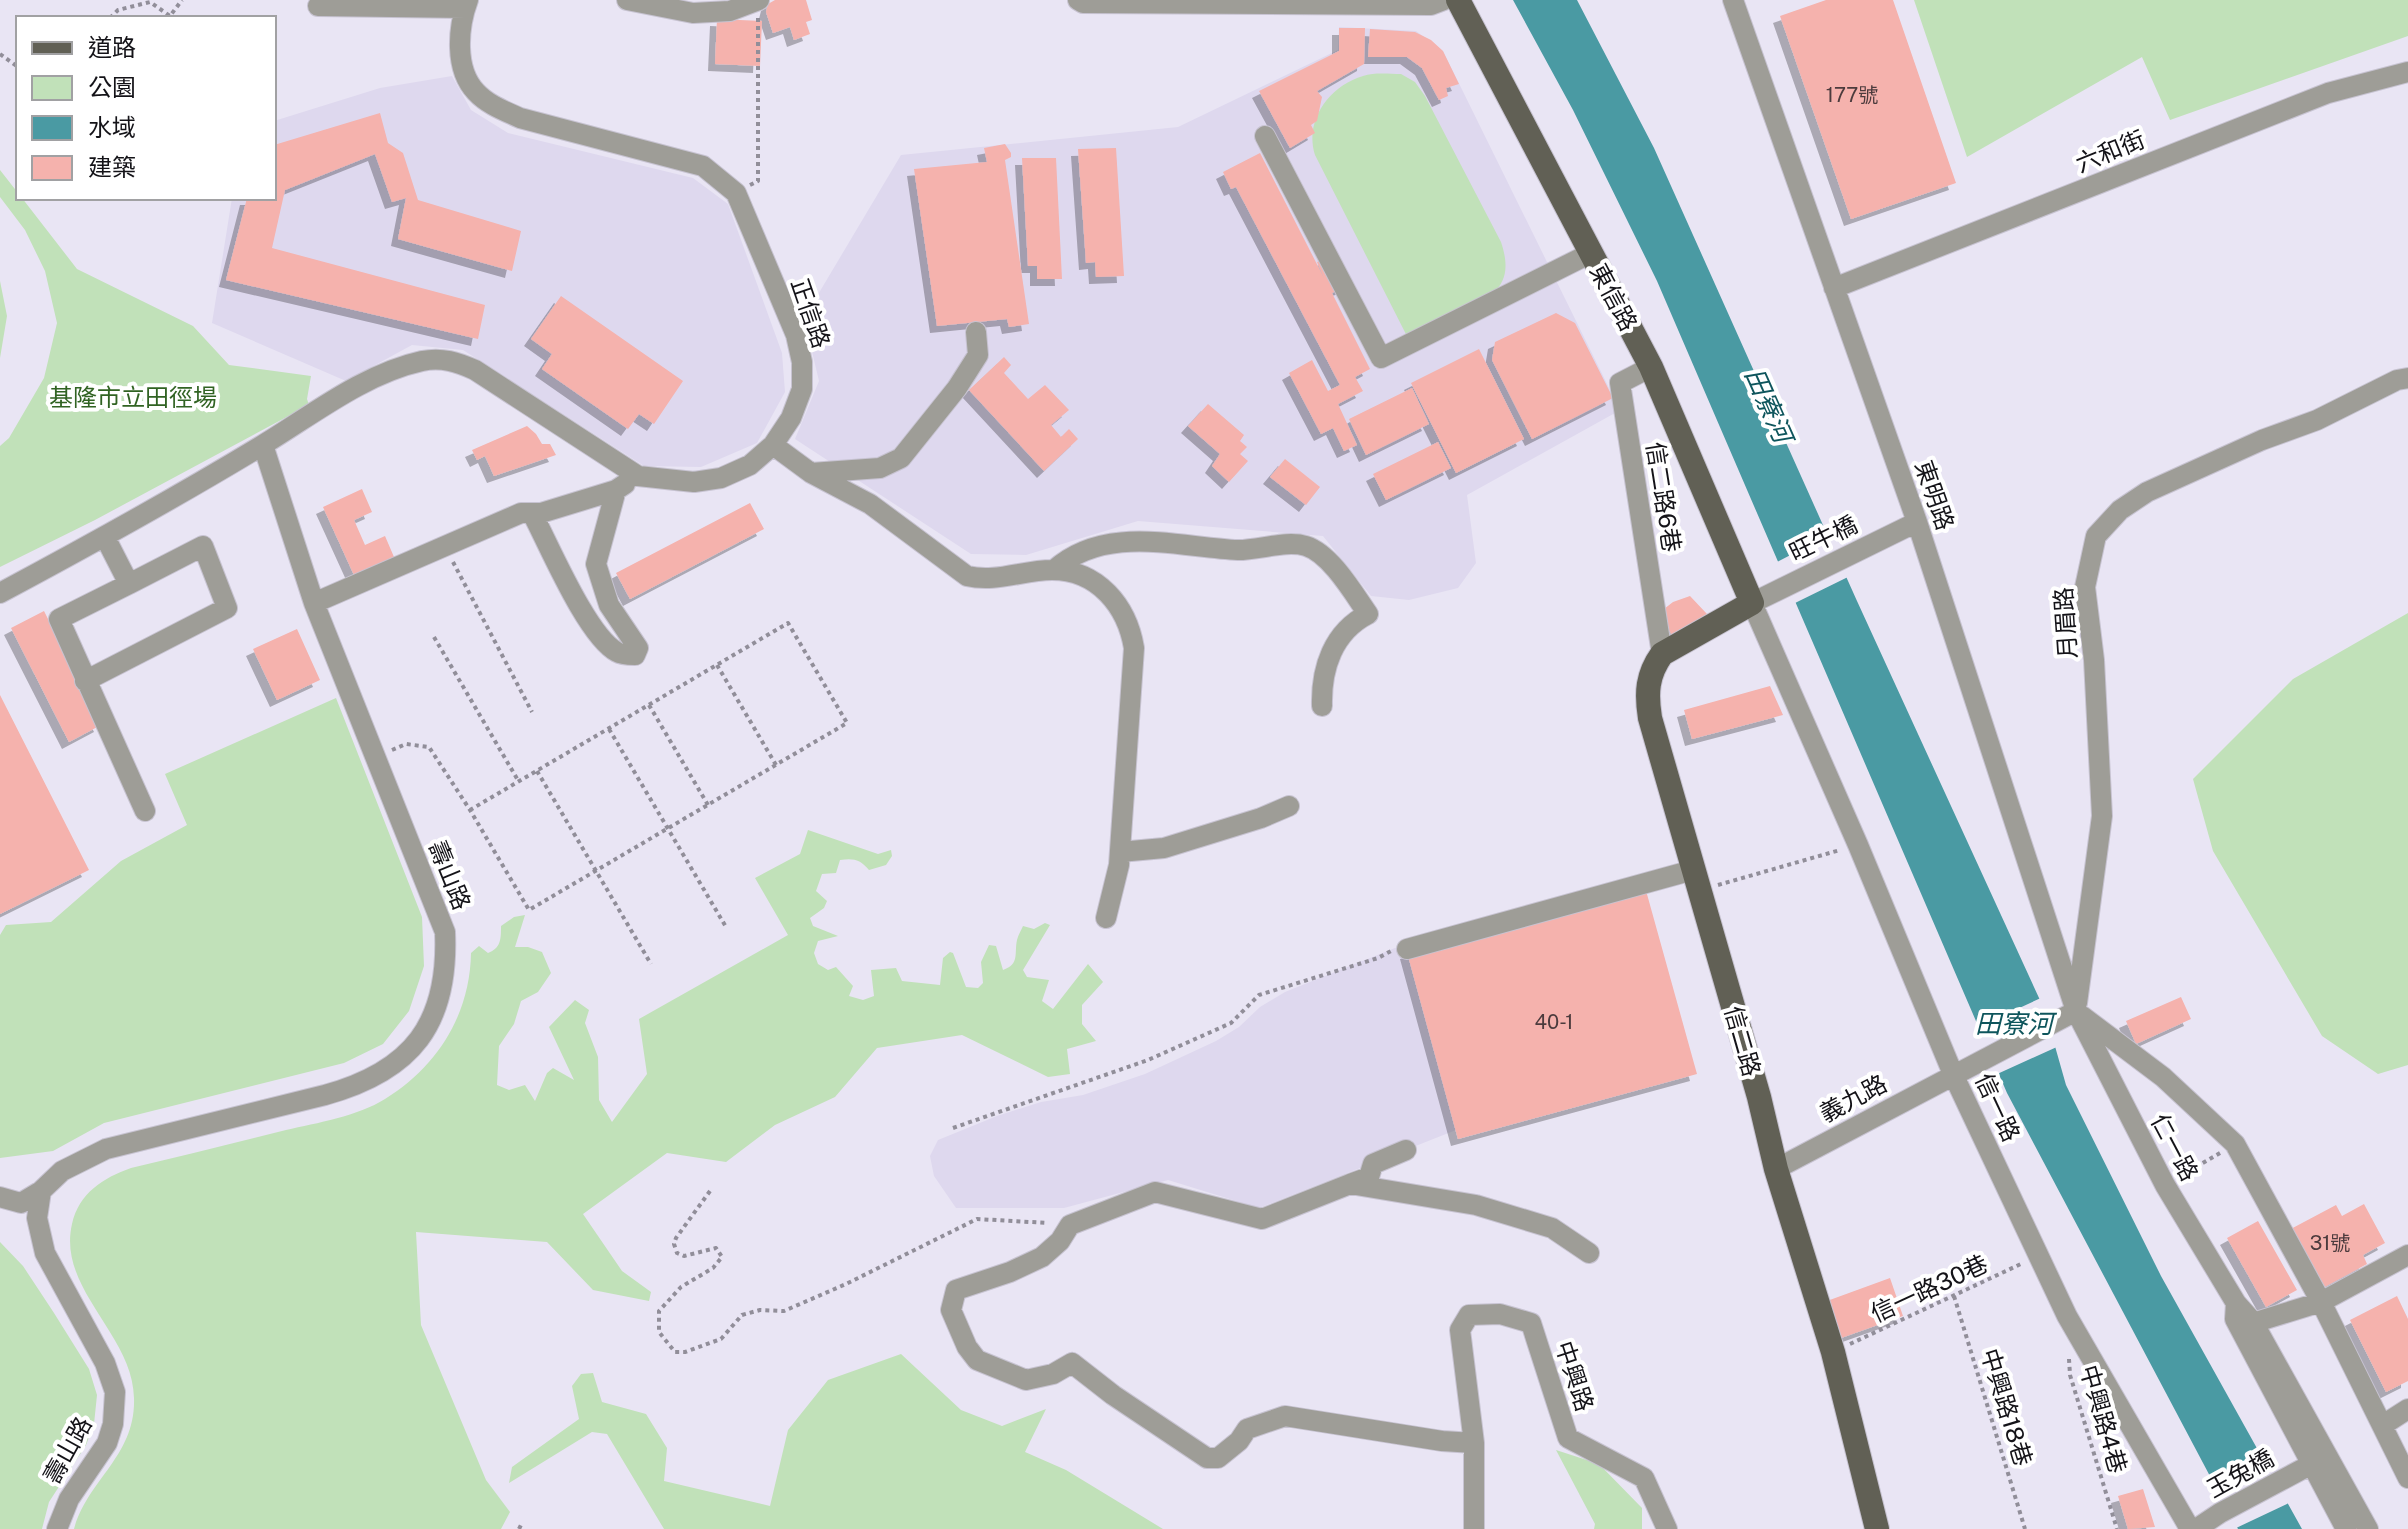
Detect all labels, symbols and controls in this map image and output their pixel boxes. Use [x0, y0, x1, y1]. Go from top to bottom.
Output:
legend [16, 16, 276, 200]
text: 道路 [88, 33, 136, 61]
text: 公園 [88, 73, 136, 101]
house number: 177號 [1826, 83, 1878, 107]
text: 水域 [88, 113, 136, 141]
street label: 六和街 [2071, 125, 2149, 177]
text: 建築 [88, 153, 136, 181]
street label: 東信路 [1585, 259, 1643, 335]
street label: 正信路 [786, 274, 836, 352]
water label: 田寮河 [1739, 363, 1801, 451]
park label: 基隆市立田徑場 [49, 383, 217, 411]
street label: 信二路6巷 [1641, 440, 1687, 554]
street label: 東明路 [1910, 456, 1960, 534]
street label: 旺牛橋 [1785, 510, 1861, 566]
street label: 月眉路 [2049, 586, 2081, 660]
street label: 壽山路 [424, 836, 476, 914]
street label: 信二路 [1720, 1003, 1766, 1079]
water label: 田寮河 [1975, 1008, 2058, 1039]
house number: 40-1 [1535, 1010, 1574, 1034]
street label: 信一路 [1970, 1068, 2026, 1146]
street label: 義九路 [1815, 1069, 1891, 1127]
street label: 仁一路 [2146, 1109, 2204, 1185]
house number: 31號 [2310, 1231, 2350, 1255]
street label: 信一路30巷 [1866, 1249, 1992, 1327]
street label: 中興路 [1551, 1337, 1599, 1415]
street label: 中興路18巷 [1976, 1345, 2038, 1469]
street label: 中興路4巷 [2075, 1362, 2133, 1476]
street label: 壽山路 [37, 1412, 97, 1488]
street label: 玉兔橋 [2202, 1443, 2278, 1503]

